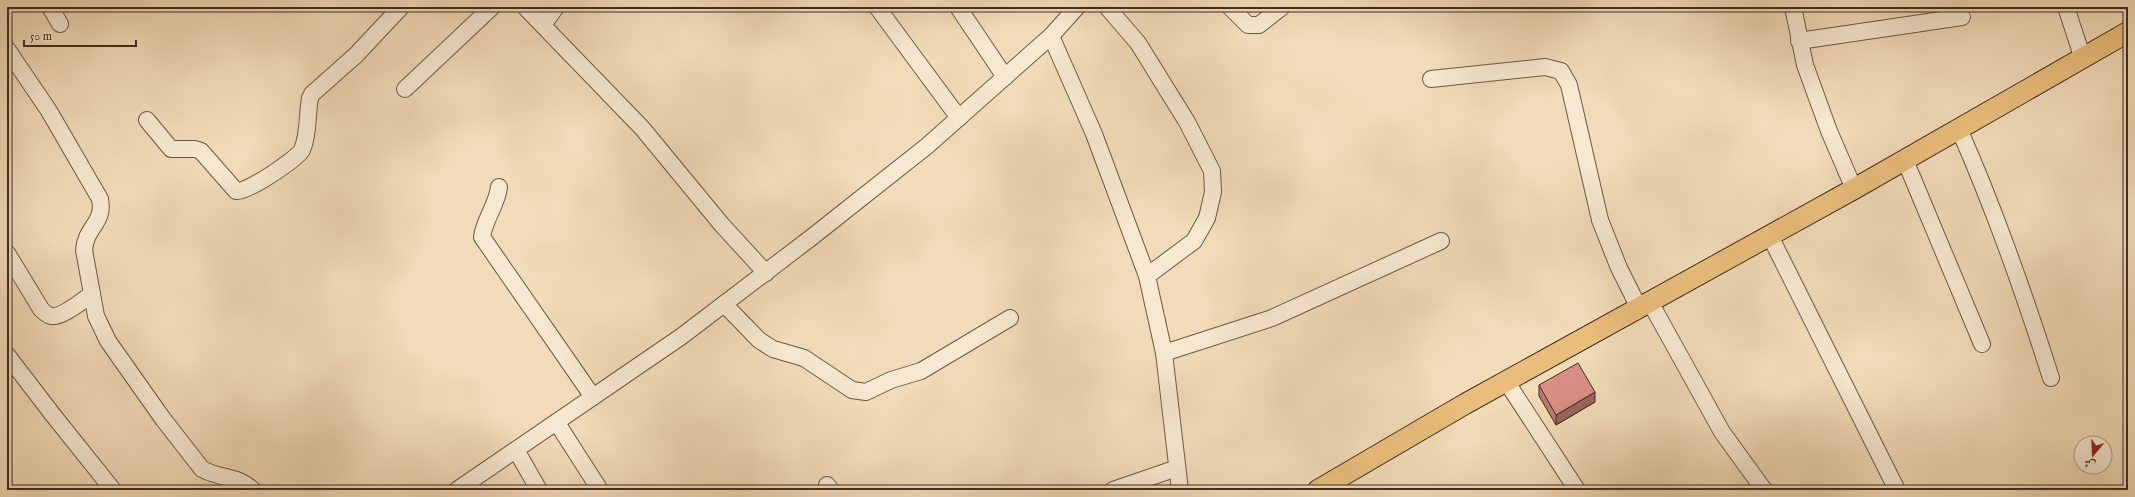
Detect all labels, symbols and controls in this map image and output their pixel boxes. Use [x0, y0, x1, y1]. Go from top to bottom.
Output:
scale bar [24, 22, 136, 48]
text: 50 m [30, 29, 52, 44]
north arrow [2073, 435, 2113, 475]
text: ش [2083, 455, 2098, 472]

